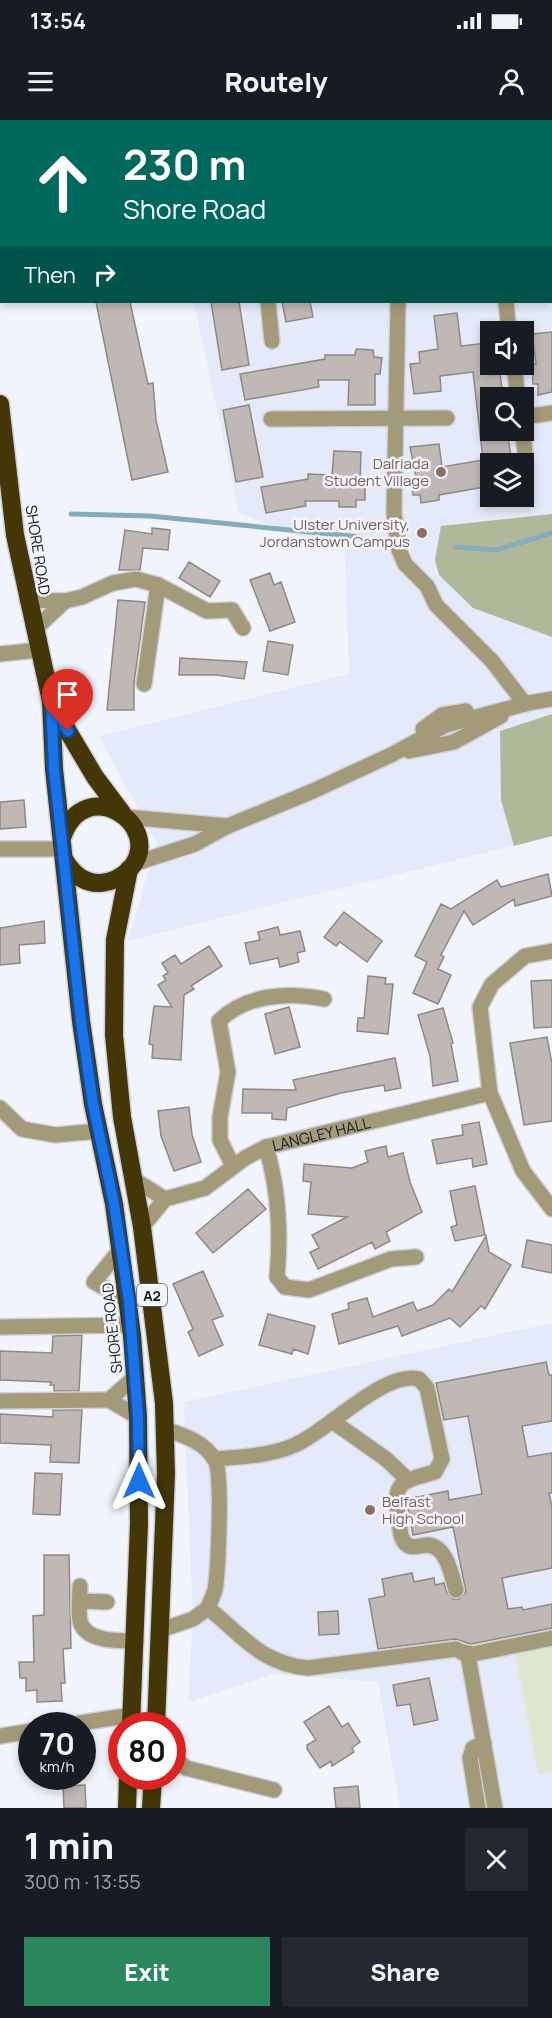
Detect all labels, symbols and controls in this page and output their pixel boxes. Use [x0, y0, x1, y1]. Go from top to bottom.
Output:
text: 13:54 [30, 6, 86, 36]
text: Routely [224, 63, 328, 100]
icon: menu [24, 65, 57, 98]
icon: person [495, 65, 528, 98]
text: 230 m [123, 135, 246, 193]
icon: ahead [24, 144, 102, 222]
text: Shore Road [123, 190, 266, 227]
icon: right [88, 258, 121, 291]
text: Then [24, 260, 76, 290]
map controls [480, 321, 534, 507]
button: sound [480, 321, 534, 375]
button: search [480, 387, 534, 441]
place label: Dalriada Student Village [324, 453, 429, 491]
button: layers [480, 453, 534, 507]
marker: Dalriada Student Village [434, 465, 448, 479]
street label: SHORE ROAD [21, 503, 55, 597]
place label: Ulster University, Jordanstown Campus [260, 514, 410, 552]
marker: Ulster University, Jordanstown Campus [415, 526, 429, 540]
pin [42, 669, 93, 731]
icon: arrive [51, 678, 84, 711]
street label: LANGLEY HALL [270, 1112, 372, 1156]
street label: SHORE ROAD [97, 1282, 127, 1374]
road number: A2 [137, 1284, 167, 1306]
position arrow [107, 1449, 171, 1513]
place label: Belfast High School [382, 1491, 464, 1529]
marker: Belfast High School [363, 1503, 377, 1517]
speed limit sign: 80 [108, 1712, 186, 1790]
text: 70 [39, 1723, 75, 1764]
text: km/h [40, 1756, 74, 1777]
text: 1 min [24, 1821, 114, 1870]
button: close [465, 1828, 528, 1891]
text: 300 m · 13:55 [24, 1868, 141, 1895]
button: Exit [24, 1937, 270, 2006]
button: Share [282, 1937, 528, 2006]

